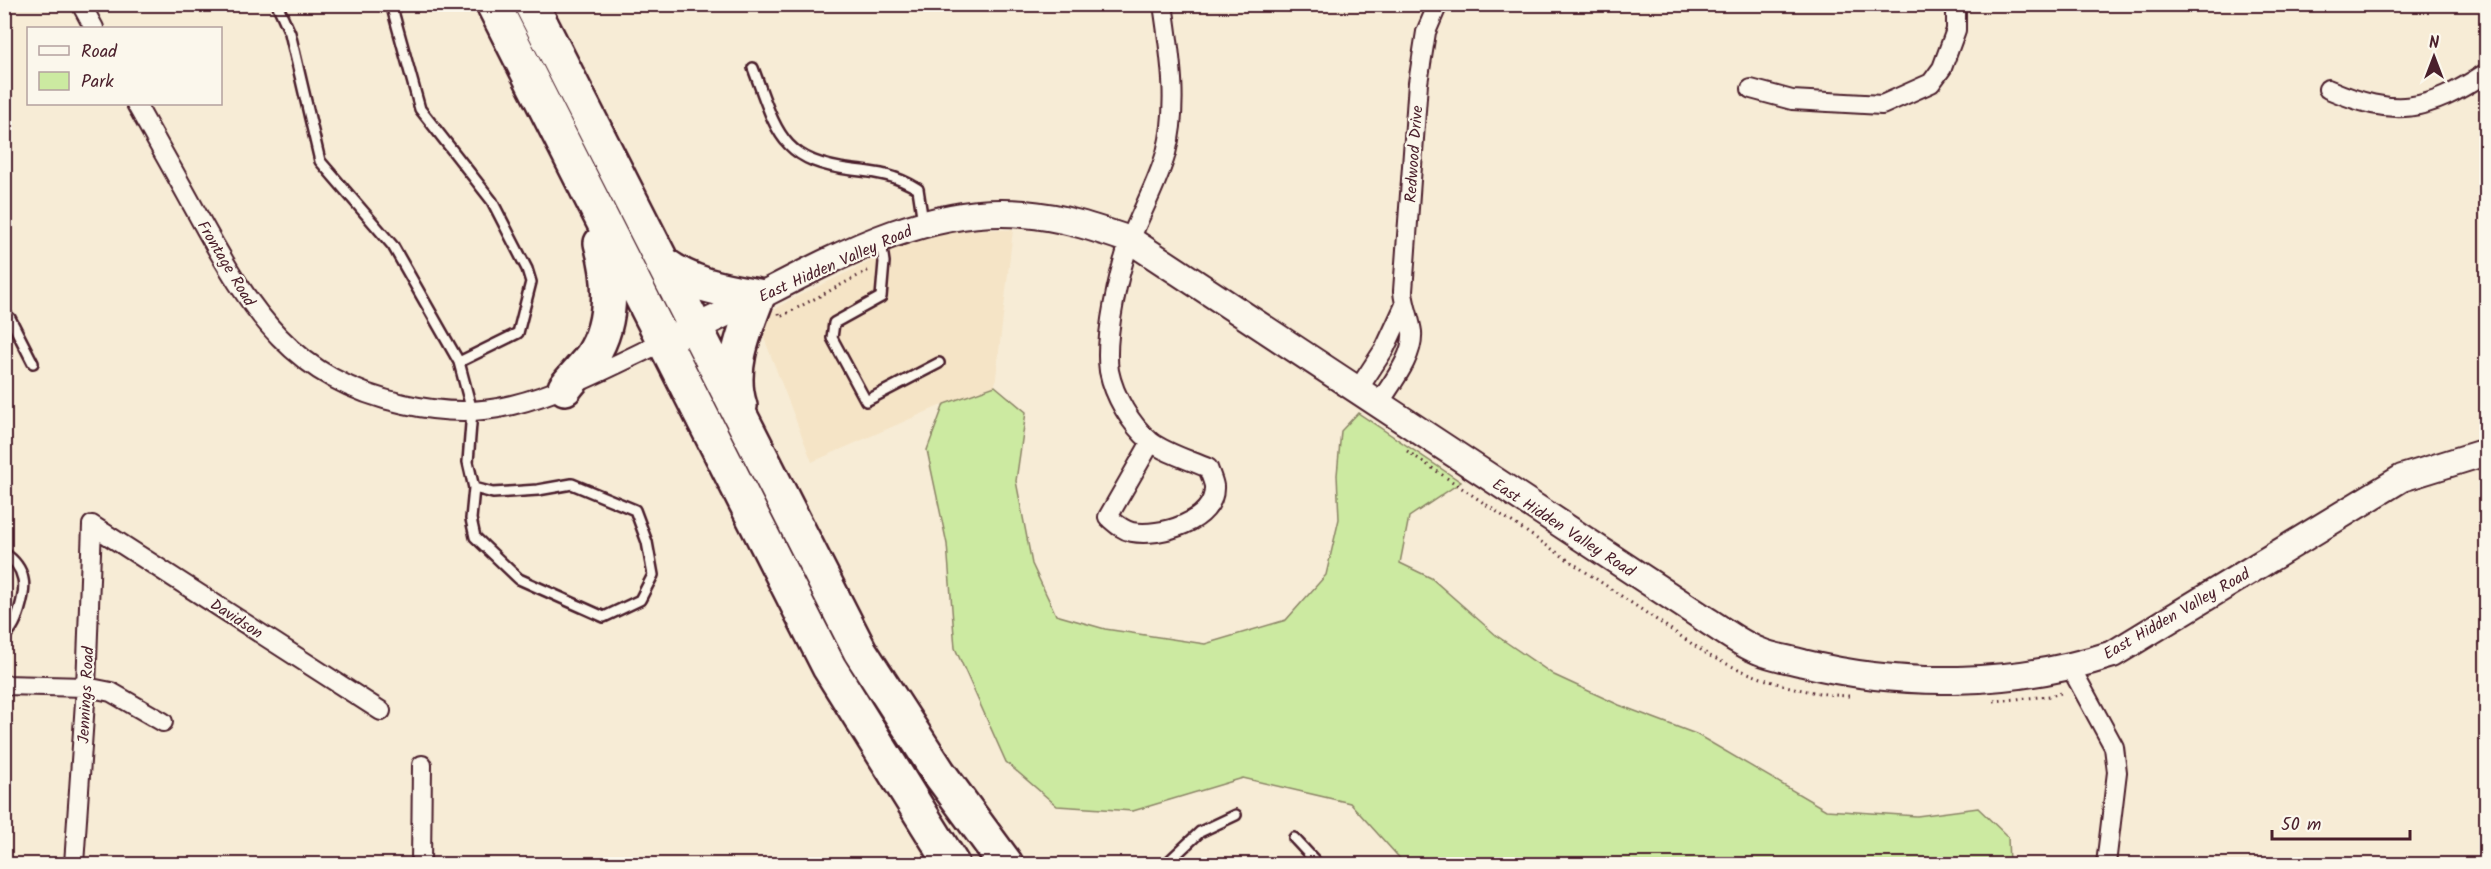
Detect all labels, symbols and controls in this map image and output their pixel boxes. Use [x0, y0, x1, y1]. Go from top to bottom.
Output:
legend [27, 27, 222, 105]
north arrow [2404, 27, 2464, 87]
text: N [2429, 31, 2439, 56]
text: Road [81, 38, 118, 67]
text: Park [81, 68, 114, 97]
street label: Redwood Drive [1399, 105, 1430, 204]
street label: Frontage Road [190, 216, 262, 312]
street label: East Hidden Valley Road [755, 219, 917, 310]
street label: East Hidden Valley Road [1487, 473, 1640, 584]
street label: East Hidden Valley Road [2099, 561, 2256, 667]
street label: Davidson [205, 593, 268, 646]
street label: Jennings Road [71, 645, 102, 744]
scale bar [2272, 803, 2410, 841]
text: 50 m [2281, 811, 2321, 840]

